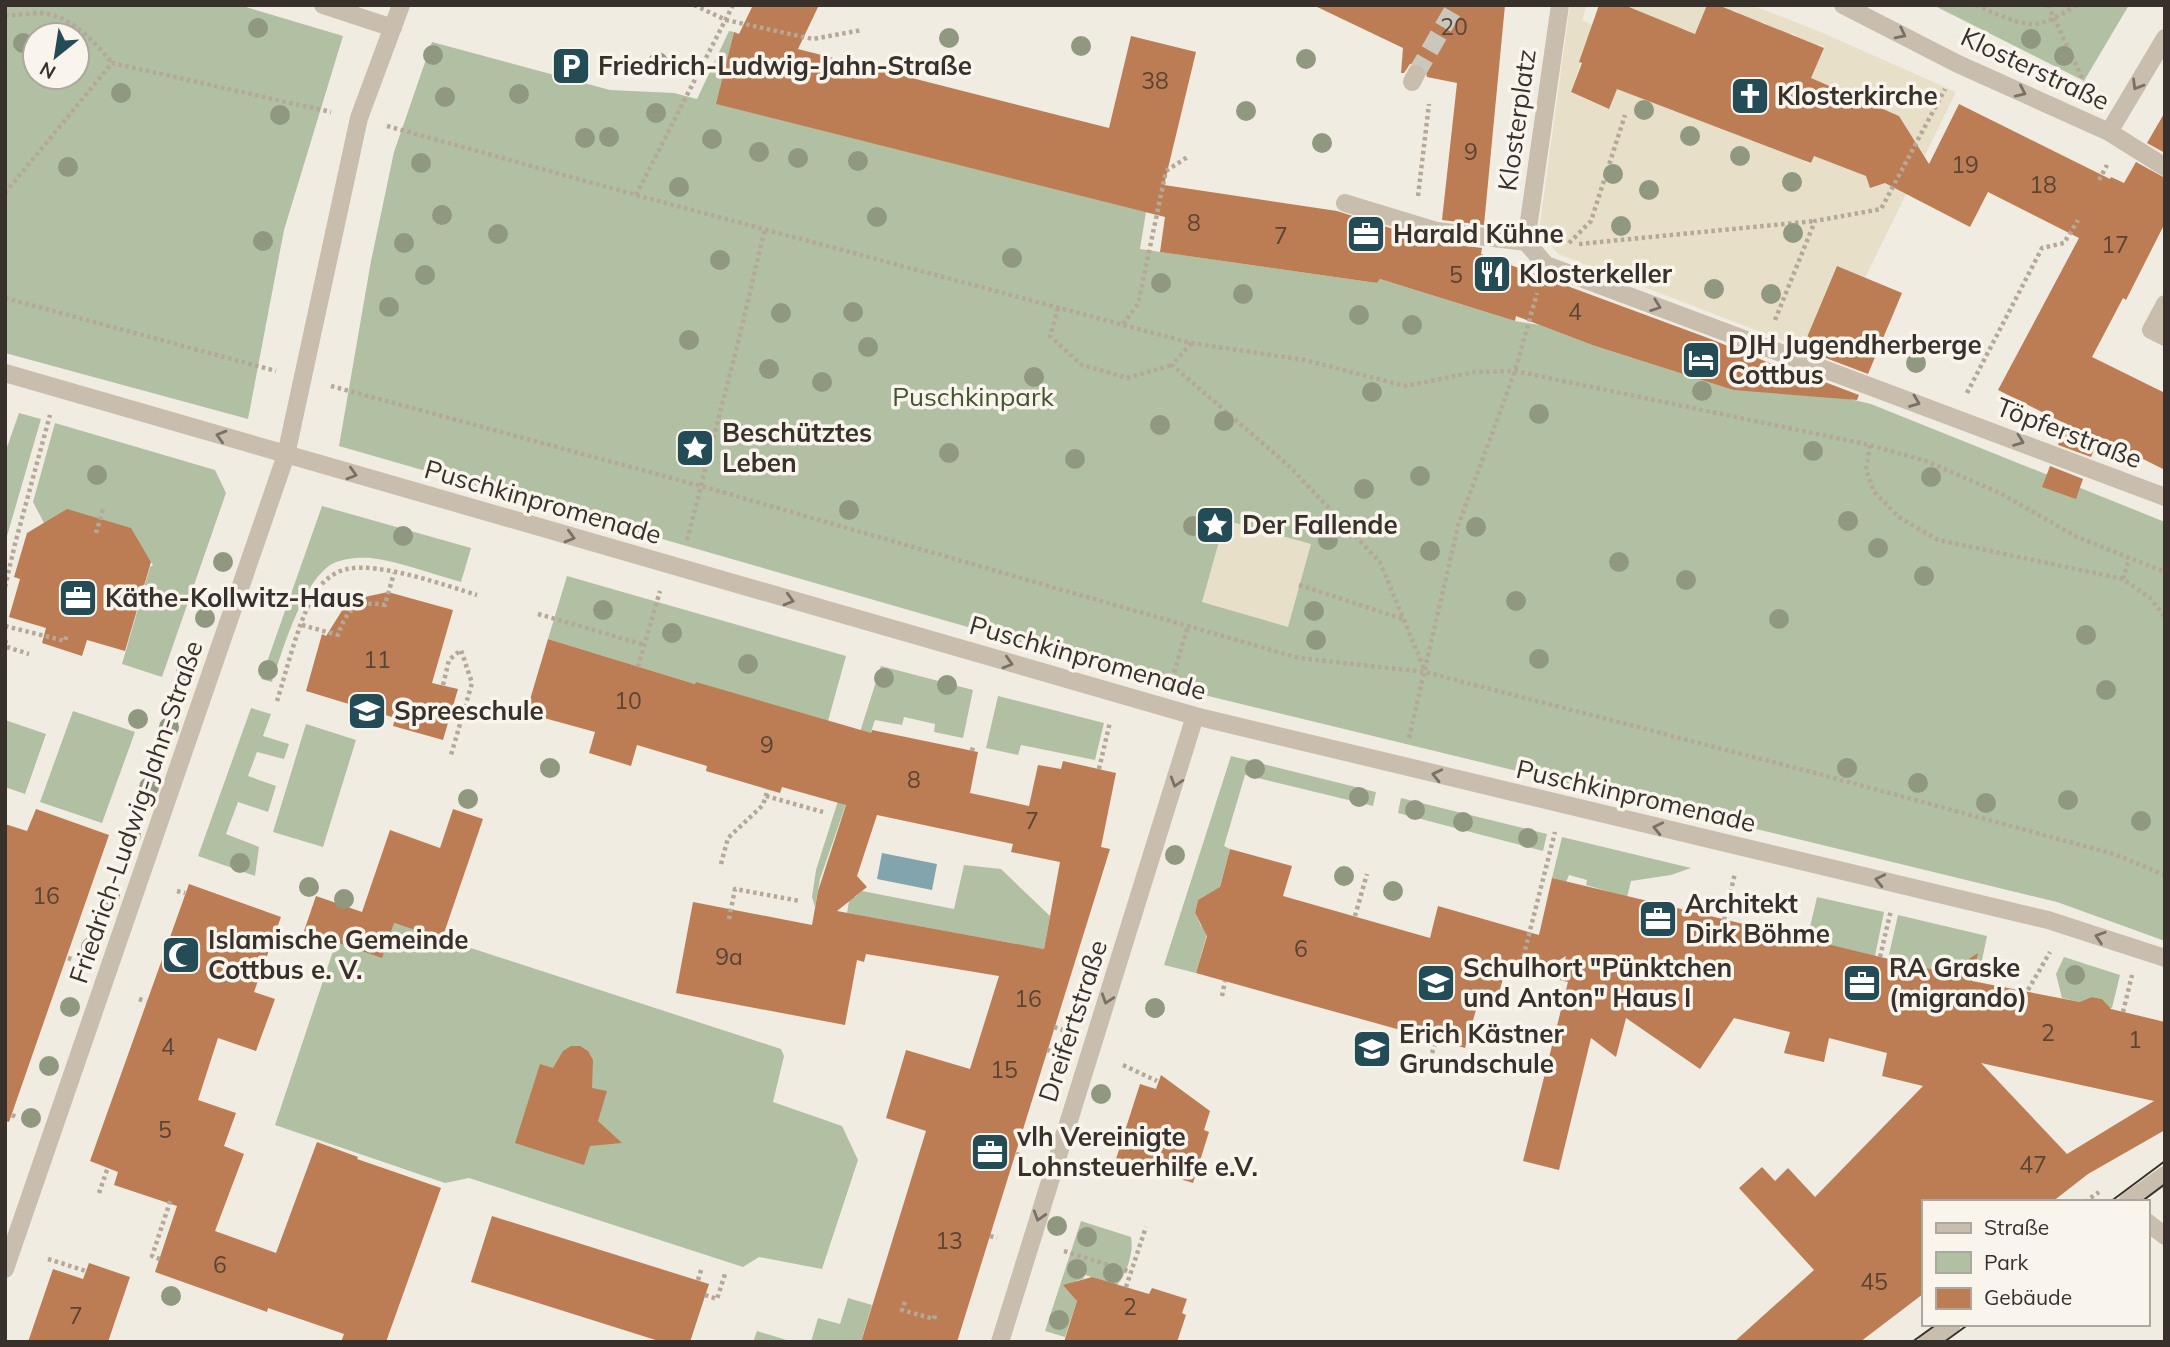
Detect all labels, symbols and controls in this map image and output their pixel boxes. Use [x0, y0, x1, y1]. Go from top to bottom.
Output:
house number: 20 [1440, 12, 1468, 41]
street label: Klosterstraße [1956, 20, 2115, 117]
north arrow [21, 21, 91, 91]
one-way arrow [1894, 26, 1906, 40]
parking icon: Friedrich-Ludwig-Jahn-Straße [550, 45, 592, 87]
street label: Klosterplatz [1490, 47, 1543, 193]
place label: Friedrich-Ludwig-Jahn-Straße [598, 49, 972, 82]
text: N [35, 57, 60, 85]
house number: 38 [1141, 66, 1169, 95]
church icon: Klosterkirche [1729, 75, 1771, 117]
one-way arrow [2132, 78, 2145, 91]
place label: Klosterkirche [1777, 79, 1938, 112]
one-way arrow [2013, 84, 2026, 98]
house number: 9 [1464, 137, 1478, 166]
house number: 19 [1951, 150, 1979, 179]
house number: 18 [2029, 170, 2057, 199]
house number: 8 [1187, 208, 1201, 237]
office icon: Harald Kühne [1345, 213, 1387, 255]
place label: Harald Kühne [1393, 217, 1564, 250]
house number: 7 [1274, 221, 1288, 250]
house number: 17 [2101, 230, 2129, 259]
restaurant icon: Klosterkeller [1471, 253, 1513, 295]
place label: Klosterkeller [1519, 257, 1673, 290]
house number: 5 [1449, 260, 1463, 289]
house number: 4 [1568, 297, 1582, 326]
one-way arrow [1649, 298, 1661, 312]
place label: DJH Jugendherberge Cottbus [1728, 328, 1982, 391]
hotel icon: DJH Jugendherberge Cottbus [1680, 339, 1722, 381]
park label: Puschkinpark [892, 380, 1054, 413]
street label: Töpferstraße [1992, 390, 2147, 475]
one-way arrow [1909, 394, 1921, 408]
place label: Beschütztes Leben [722, 416, 872, 479]
place icon: Beschütztes Leben [674, 427, 716, 469]
one-way arrow [215, 430, 227, 445]
one-way arrow [2012, 433, 2024, 447]
street label: Puschkinpromenade [421, 452, 665, 551]
one-way arrow [346, 465, 358, 480]
place icon: Der Fallende [1194, 504, 1236, 546]
place label: Der Fallende [1242, 508, 1398, 541]
one-way arrow [564, 529, 576, 543]
office icon: Käthe-Kollwitz-Haus [57, 577, 99, 619]
place label: Käthe-Kollwitz-Haus [105, 581, 365, 614]
one-way arrow [783, 591, 795, 606]
street label: Puschkinpromenade [966, 608, 1210, 707]
street label: Friedrich-Ludwig-Jahn-Straße [61, 636, 210, 987]
house number: 11 [363, 645, 391, 674]
one-way arrow [1001, 654, 1013, 669]
house number: 10 [614, 686, 642, 715]
school or university icon: Spreeschule [346, 690, 388, 732]
place label: Spreeschule [394, 694, 544, 727]
house number: 9 [760, 730, 774, 759]
street label: Puschkinpromenade [1513, 752, 1759, 839]
house number: 8 [907, 765, 921, 794]
one-way arrow [1431, 769, 1443, 784]
one-way arrow [1169, 776, 1184, 788]
house number: 7 [1025, 806, 1039, 835]
one-way arrow [1652, 822, 1664, 836]
one-way arrow [1874, 874, 1886, 888]
house number: 16 [32, 881, 60, 910]
place label: Architekt Dirk Böhme [1685, 887, 1830, 950]
office icon: Architekt Dirk Böhme [1637, 898, 1679, 940]
place label: Islamische Gemeinde Cottbus e. V. [208, 923, 469, 986]
one-way arrow [2094, 930, 2106, 945]
mosque icon: Islamische Gemeinde Cottbus e. V. [160, 934, 202, 976]
house number: 6 [1294, 934, 1308, 963]
street label: Dreifertstraße [1031, 936, 1114, 1106]
house number: 9a [715, 942, 743, 971]
place label: Schulhort "Pünktchen und Anton" Haus I [1463, 951, 1732, 1014]
place label: RA Graske (migrando) [1889, 951, 2027, 1014]
school or university icon: Schulhort "Pünktchen und Anton" Haus I [1415, 962, 1457, 1004]
office icon: RA Graske (migrando) [1841, 962, 1883, 1004]
house number: 16 [1014, 984, 1042, 1013]
one-way arrow [1101, 993, 1116, 1005]
place label: Erich Kästner Grundschule [1399, 1017, 1564, 1080]
house number: 2 [2041, 1018, 2055, 1047]
house number: 1 [2128, 1025, 2142, 1054]
school or university icon: Erich Kästner Grundschule [1351, 1028, 1393, 1070]
house number: 4 [161, 1032, 175, 1061]
house number: 15 [990, 1055, 1018, 1084]
house number: 5 [158, 1115, 172, 1144]
place label: vlh Vereinigte Lohnsteuerhilfe e.V. [1016, 1120, 1258, 1183]
office icon: vlh Vereinigte Lohnsteuerhilfe e.V. [969, 1131, 1011, 1173]
house number: 47 [2019, 1150, 2047, 1179]
legend [1922, 1200, 2149, 1326]
one-way arrow [1032, 1210, 1047, 1222]
text: Straße [1984, 1214, 2049, 1240]
house number: 13 [935, 1226, 963, 1255]
text: Park [1984, 1249, 2028, 1275]
house number: 6 [213, 1250, 227, 1279]
house number: 45 [1860, 1267, 1888, 1296]
text: Gebäude [1984, 1284, 2072, 1310]
house number: 2 [1123, 1292, 1137, 1321]
house number: 7 [69, 1301, 83, 1330]

